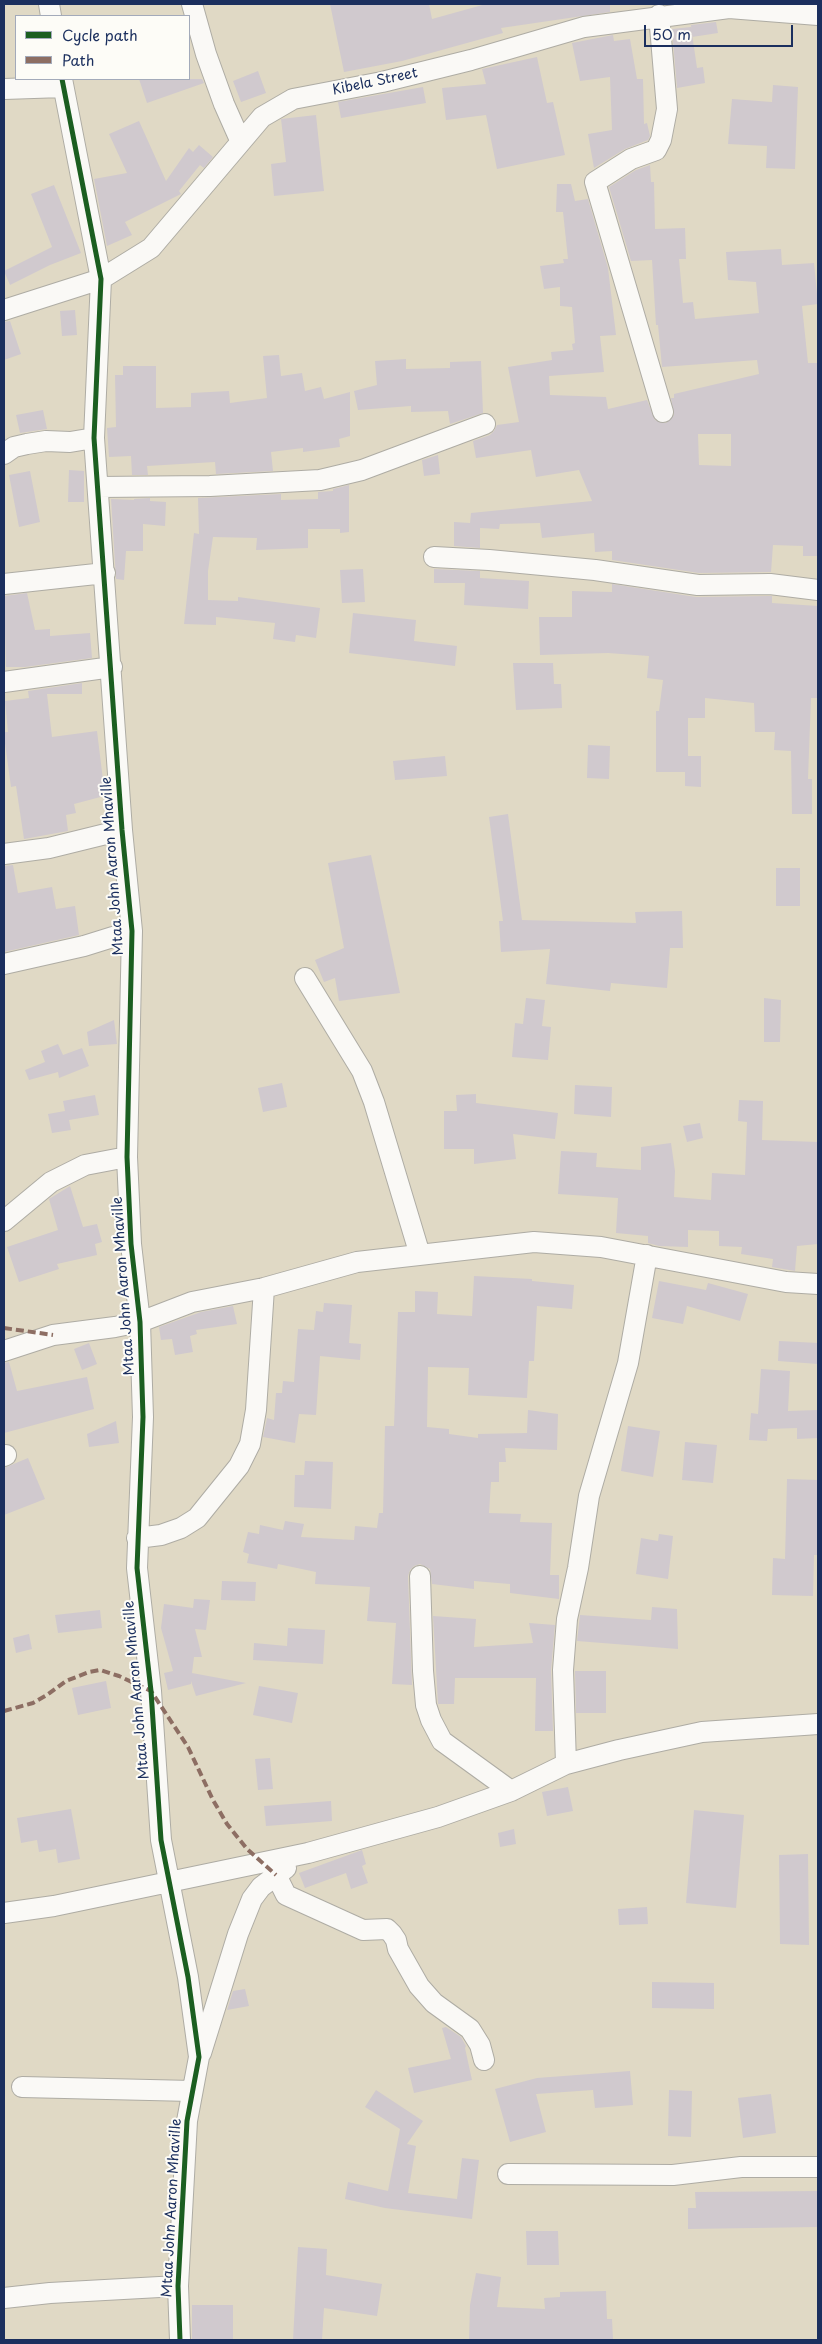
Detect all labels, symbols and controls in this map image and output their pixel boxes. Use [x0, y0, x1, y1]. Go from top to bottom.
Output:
legend [15, 15, 190, 80]
scale bar [647, 15, 796, 47]
text: 50 m [652, 22, 691, 45]
text: Cycle path [62, 23, 138, 46]
text: Path [62, 48, 94, 71]
street label: Kibela Street [331, 65, 419, 99]
street label: Mtaa John Aaron Mhaville [98, 776, 128, 956]
street label: Mtaa John Aaron Mhaville [109, 1196, 139, 1376]
street label: Mtaa John Aaron Mhaville [121, 1600, 153, 1780]
street label: Mtaa John Aaron Mhaville [159, 2118, 185, 2298]

